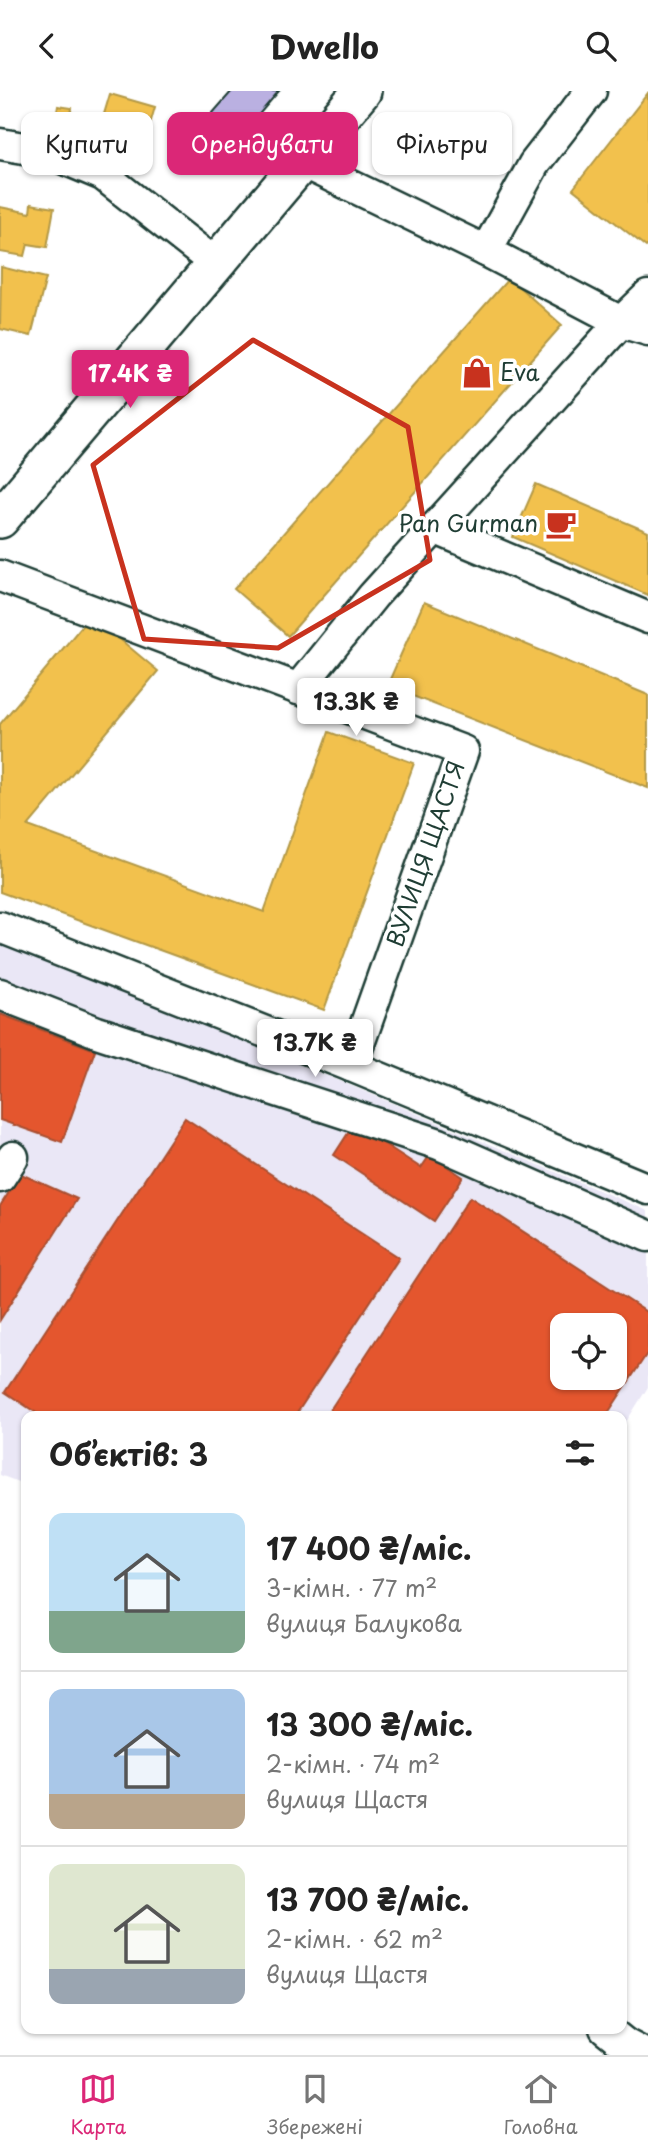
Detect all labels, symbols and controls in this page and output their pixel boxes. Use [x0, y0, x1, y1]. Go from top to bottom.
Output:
text: Dwello [269, 22, 379, 70]
icon: back [28, 27, 66, 65]
icon: search [582, 27, 620, 65]
chip: Купити [21, 112, 153, 175]
chip: Орендувати [167, 112, 358, 175]
chip: Фільтри [372, 112, 512, 175]
pin: 17.4K ₴ [65, 351, 195, 410]
place label: Eva [500, 354, 540, 389]
text: 17.4K ₴ [88, 355, 172, 390]
shop icon: Eva [460, 356, 494, 390]
place label: Pan Gurman [399, 505, 538, 540]
cafe icon: Pan Gurman [544, 507, 578, 541]
pin: 13.3K ₴ [291, 679, 421, 738]
text: 13.3K ₴ [313, 683, 399, 718]
street label: ВУЛИЦЯ ЩАСТЯ [376, 756, 473, 951]
pin: 13.7K ₴ [250, 1019, 380, 1079]
text: 13.7K ₴ [273, 1024, 357, 1059]
map controls [550, 1313, 627, 1390]
button: locate [550, 1313, 627, 1390]
text: Об’єктів: 3 [49, 1431, 208, 1476]
icon: filters [561, 1434, 599, 1472]
text: 17 400 ₴/міс. [266, 1525, 472, 1570]
icon: home [105, 1541, 189, 1625]
text: 3-кімн. · 77 m² [266, 1570, 437, 1605]
text: вулиця Балукова [266, 1605, 462, 1640]
text: 13 300 ₴/міс. [266, 1701, 473, 1746]
icon: home [105, 1717, 189, 1801]
text: 2-кімн. · 74 m² [266, 1746, 440, 1781]
text: вулиця Щастя [266, 1781, 429, 1816]
text: 13 700 ₴/міс. [266, 1876, 469, 1921]
icon: home [105, 1892, 189, 1976]
text: 2-кімн. · 62 m² [266, 1921, 443, 1956]
text: вулиця Щастя [266, 1956, 429, 1991]
tab: Карта [70, 2070, 126, 2140]
tab: Збережені [267, 2070, 363, 2140]
tab: Головна [504, 2070, 578, 2140]

